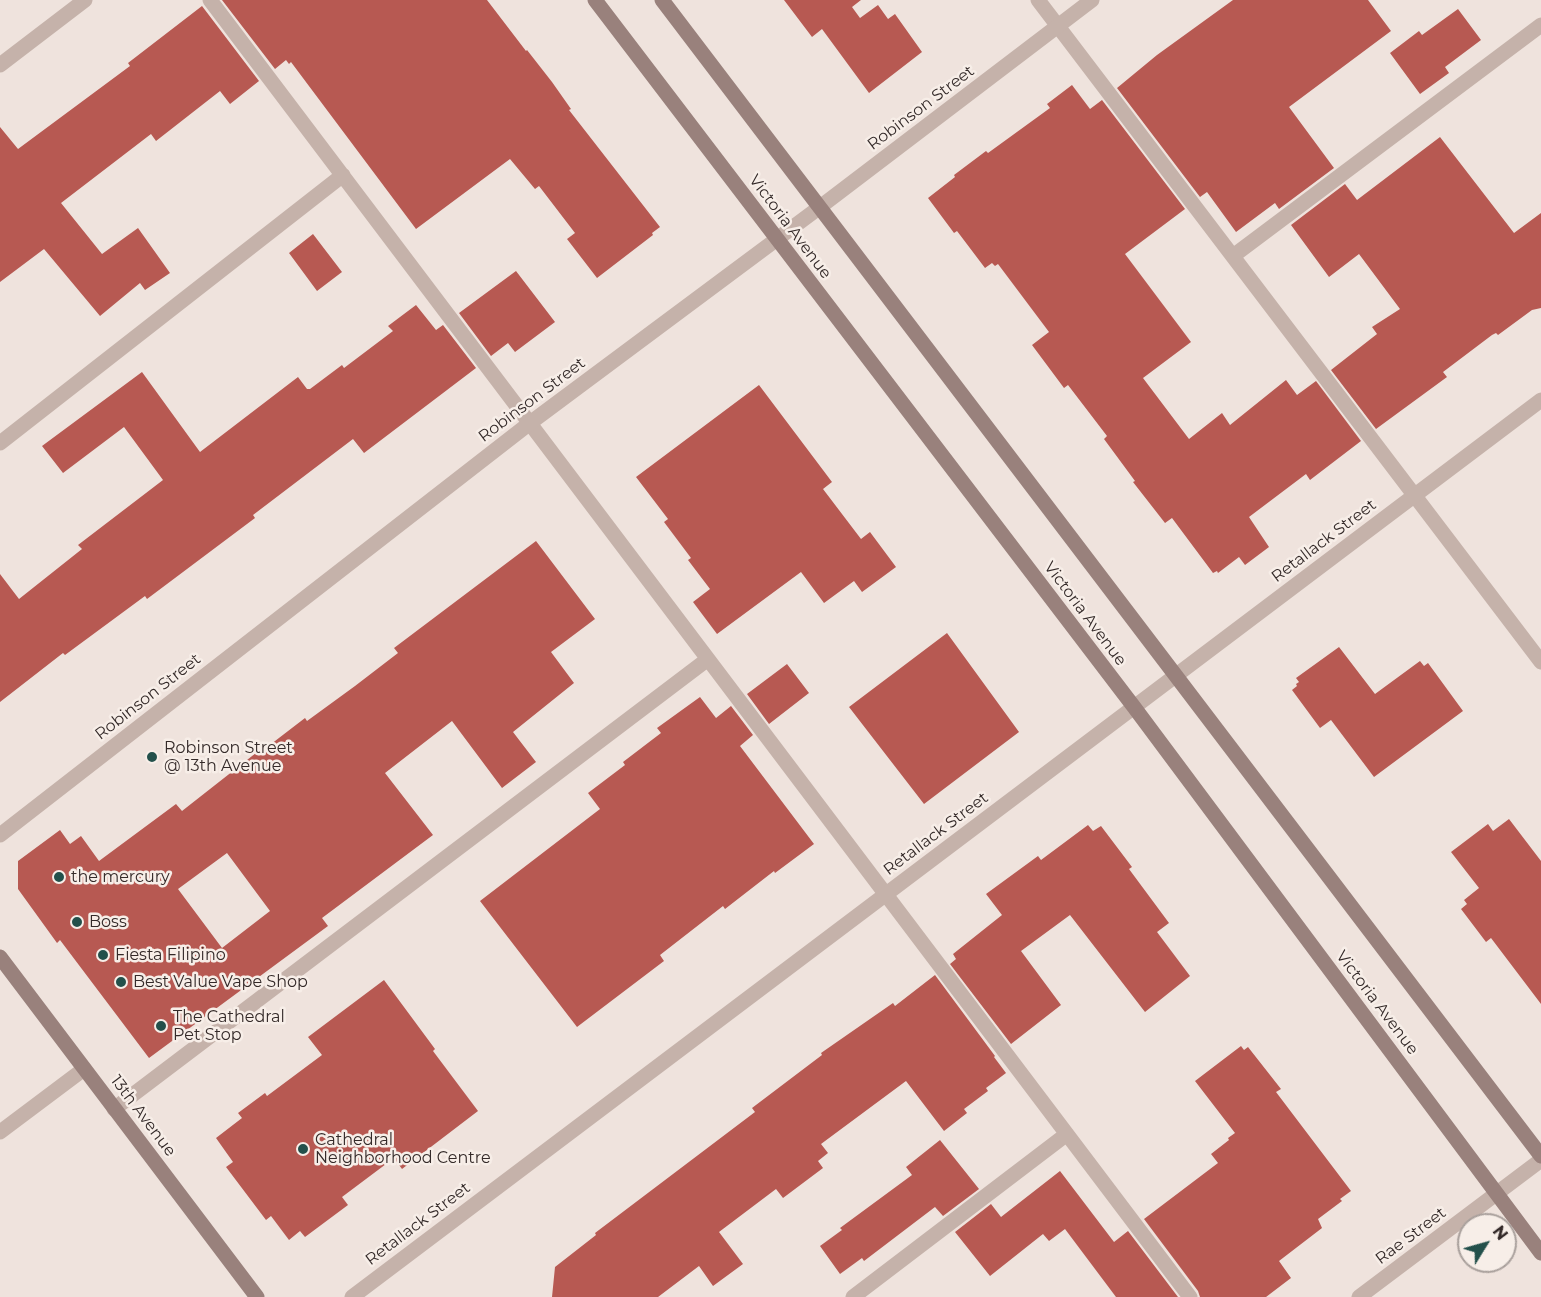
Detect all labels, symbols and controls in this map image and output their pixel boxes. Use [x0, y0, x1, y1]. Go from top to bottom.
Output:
street label: Robinson Street [864, 62, 978, 154]
street label: Victoria Avenue [745, 171, 835, 283]
street label: Robinson Street [475, 354, 589, 446]
street label: Retallack Street [1268, 495, 1380, 587]
street label: Victoria Avenue [1040, 558, 1130, 670]
street label: Robinson Street [91, 650, 205, 744]
place label: Robinson Street @ 13th Avenue [164, 738, 293, 776]
marker: Robinson Street @ 13th Avenue [145, 750, 159, 764]
street label: Retallack Street [880, 788, 992, 880]
place label: the mercury [71, 867, 170, 887]
marker: the mercury [52, 870, 66, 884]
place label: Boss [89, 912, 127, 932]
marker: Boss [70, 915, 84, 929]
place label: Fiesta Filipino [115, 945, 226, 965]
street label: Victoria Avenue [1332, 947, 1422, 1059]
marker: Fiesta Filipino [96, 948, 110, 962]
place label: Best Value Vape Shop [133, 972, 308, 992]
marker: Best Value Vape Shop [114, 975, 128, 989]
place label: The Cathedral Pet Stop [173, 1007, 285, 1045]
marker: The Cathedral Pet Stop [154, 1019, 168, 1033]
street label: 13th Avenue [106, 1072, 180, 1160]
place label: Cathedral Neighborhood Centre [315, 1130, 491, 1168]
marker: Cathedral Neighborhood Centre [296, 1142, 310, 1156]
street label: Retallack Street [362, 1178, 474, 1270]
street label: Rae Street [1372, 1203, 1450, 1269]
north arrow [1457, 1213, 1517, 1273]
text: N [1489, 1222, 1512, 1244]

